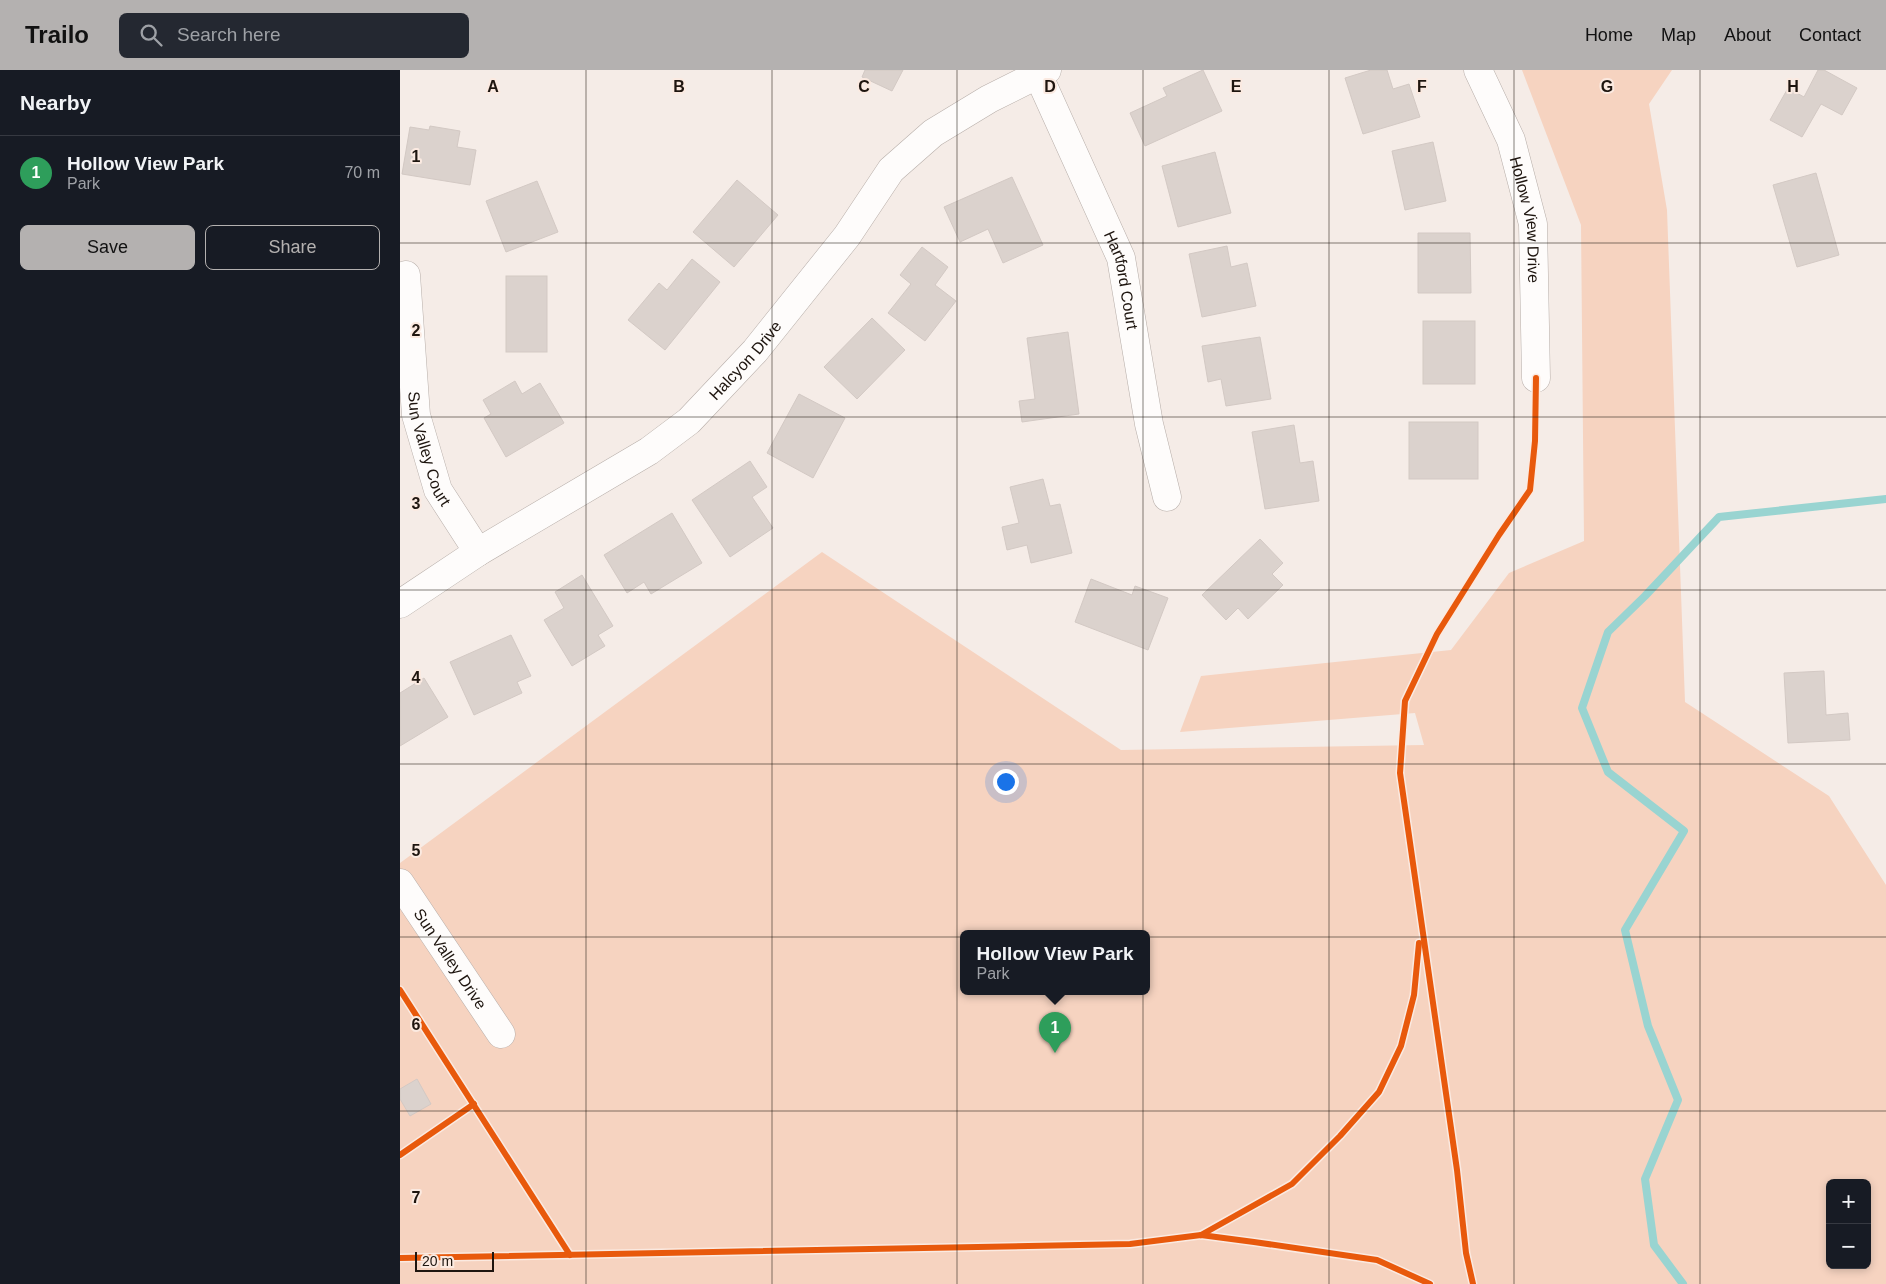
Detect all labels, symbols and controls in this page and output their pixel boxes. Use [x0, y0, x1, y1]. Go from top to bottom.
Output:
search box [119, 13, 469, 58]
text: Trailo [25, 21, 89, 48]
icon: search [137, 21, 165, 49]
text: Search here [177, 24, 281, 45]
text: Home [1585, 25, 1633, 45]
text: Map [1661, 25, 1696, 45]
text: About [1724, 25, 1771, 45]
text: Contact [1799, 25, 1861, 45]
text: A [487, 78, 499, 95]
text: B [673, 78, 685, 95]
text: C [858, 78, 870, 95]
text: D [1044, 78, 1056, 95]
text: E [1231, 78, 1242, 95]
text: F [1417, 78, 1427, 95]
text: G [1601, 78, 1613, 95]
text: H [1787, 78, 1799, 95]
text: Nearby [20, 91, 91, 114]
text: 1 [412, 148, 421, 165]
text: Hollow View Park [67, 153, 224, 174]
street label: Hollow View Drive [1507, 155, 1543, 283]
text: 1 [32, 164, 40, 181]
text: 70 m [344, 164, 380, 181]
text: Park [67, 175, 100, 192]
button: Save [20, 225, 195, 270]
button: Share [205, 225, 380, 270]
street label: Hartford Court [1101, 228, 1142, 331]
street label: Halcyon Drive [705, 317, 784, 403]
text: 2 [412, 322, 421, 339]
street label: Sun Valley Court [406, 391, 455, 509]
text: 3 [412, 495, 421, 512]
text: 4 [412, 669, 421, 686]
your location [993, 769, 1019, 795]
text: 5 [412, 842, 421, 859]
street label: Sun Valley Drive [411, 905, 490, 1012]
popup [960, 930, 1150, 995]
text: Hollow View Park [977, 943, 1133, 964]
text: Park [977, 965, 1009, 982]
pin: 1 [1039, 1012, 1071, 1053]
text: 6 [412, 1016, 421, 1033]
map controls [1826, 1179, 1871, 1269]
button: + [1826, 1179, 1871, 1224]
text: 7 [412, 1189, 421, 1206]
button: − [1826, 1224, 1871, 1269]
scale bar [415, 1249, 494, 1272]
text: 20 m [422, 1253, 453, 1269]

